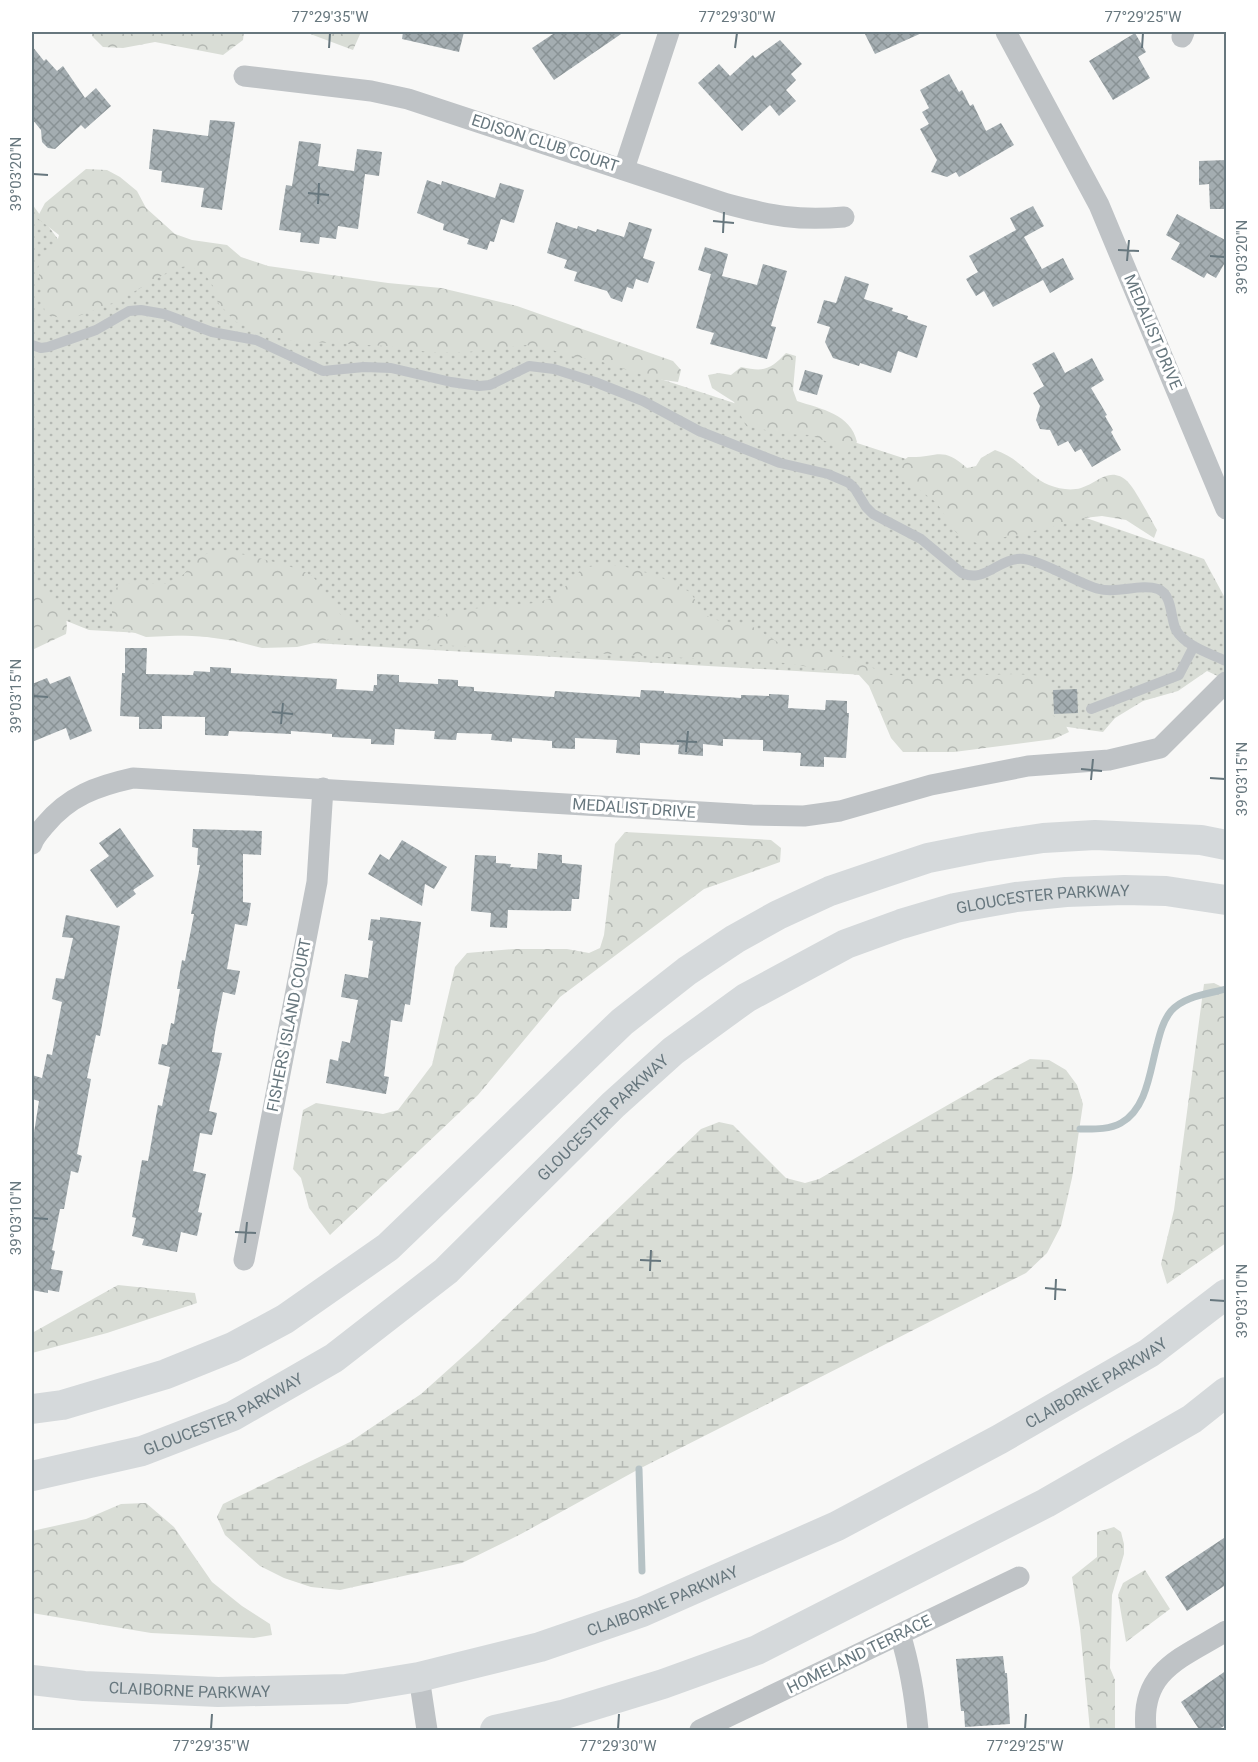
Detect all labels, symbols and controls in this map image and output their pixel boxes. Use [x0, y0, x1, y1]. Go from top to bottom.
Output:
text: 77°29'35"W [292, 8, 368, 26]
text: 77°29'30"W [699, 8, 775, 26]
text: 77°29'25"W [1105, 8, 1181, 26]
street label: EDISON CLUB COURT [469, 110, 621, 176]
text: 39°03'20"N [7, 137, 25, 211]
text: 39°03'20"N [1233, 220, 1251, 294]
street label: MEDALIST DRIVE [1120, 271, 1186, 393]
text: 39°03'15"N [7, 659, 25, 733]
text: 39°03'15"N [1233, 742, 1251, 816]
street label: MEDALIST DRIVE [572, 794, 696, 822]
street label: GLOUCESTER PARKWAY [955, 880, 1130, 917]
street label: FISHERS ISLAND COURT [263, 936, 315, 1113]
street label: GLOUCESTER PARKWAY [533, 1050, 673, 1185]
text: 39°03'10"N [7, 1181, 25, 1255]
text: 39°03'10"N [1233, 1264, 1251, 1338]
street label: CLAIBORNE PARKWAY [1021, 1333, 1171, 1432]
street label: GLOUCESTER PARKWAY [140, 1368, 306, 1459]
street label: CLAIBORNE PARKWAY [584, 1561, 741, 1640]
street label: HOMELAND TERRACE [784, 1611, 934, 1697]
street label: CLAIBORNE PARKWAY [108, 1678, 271, 1702]
text: 77°29'35"W [173, 1737, 249, 1755]
text: 77°29'30"W [580, 1737, 656, 1755]
text: 77°29'25"W [987, 1737, 1063, 1755]

